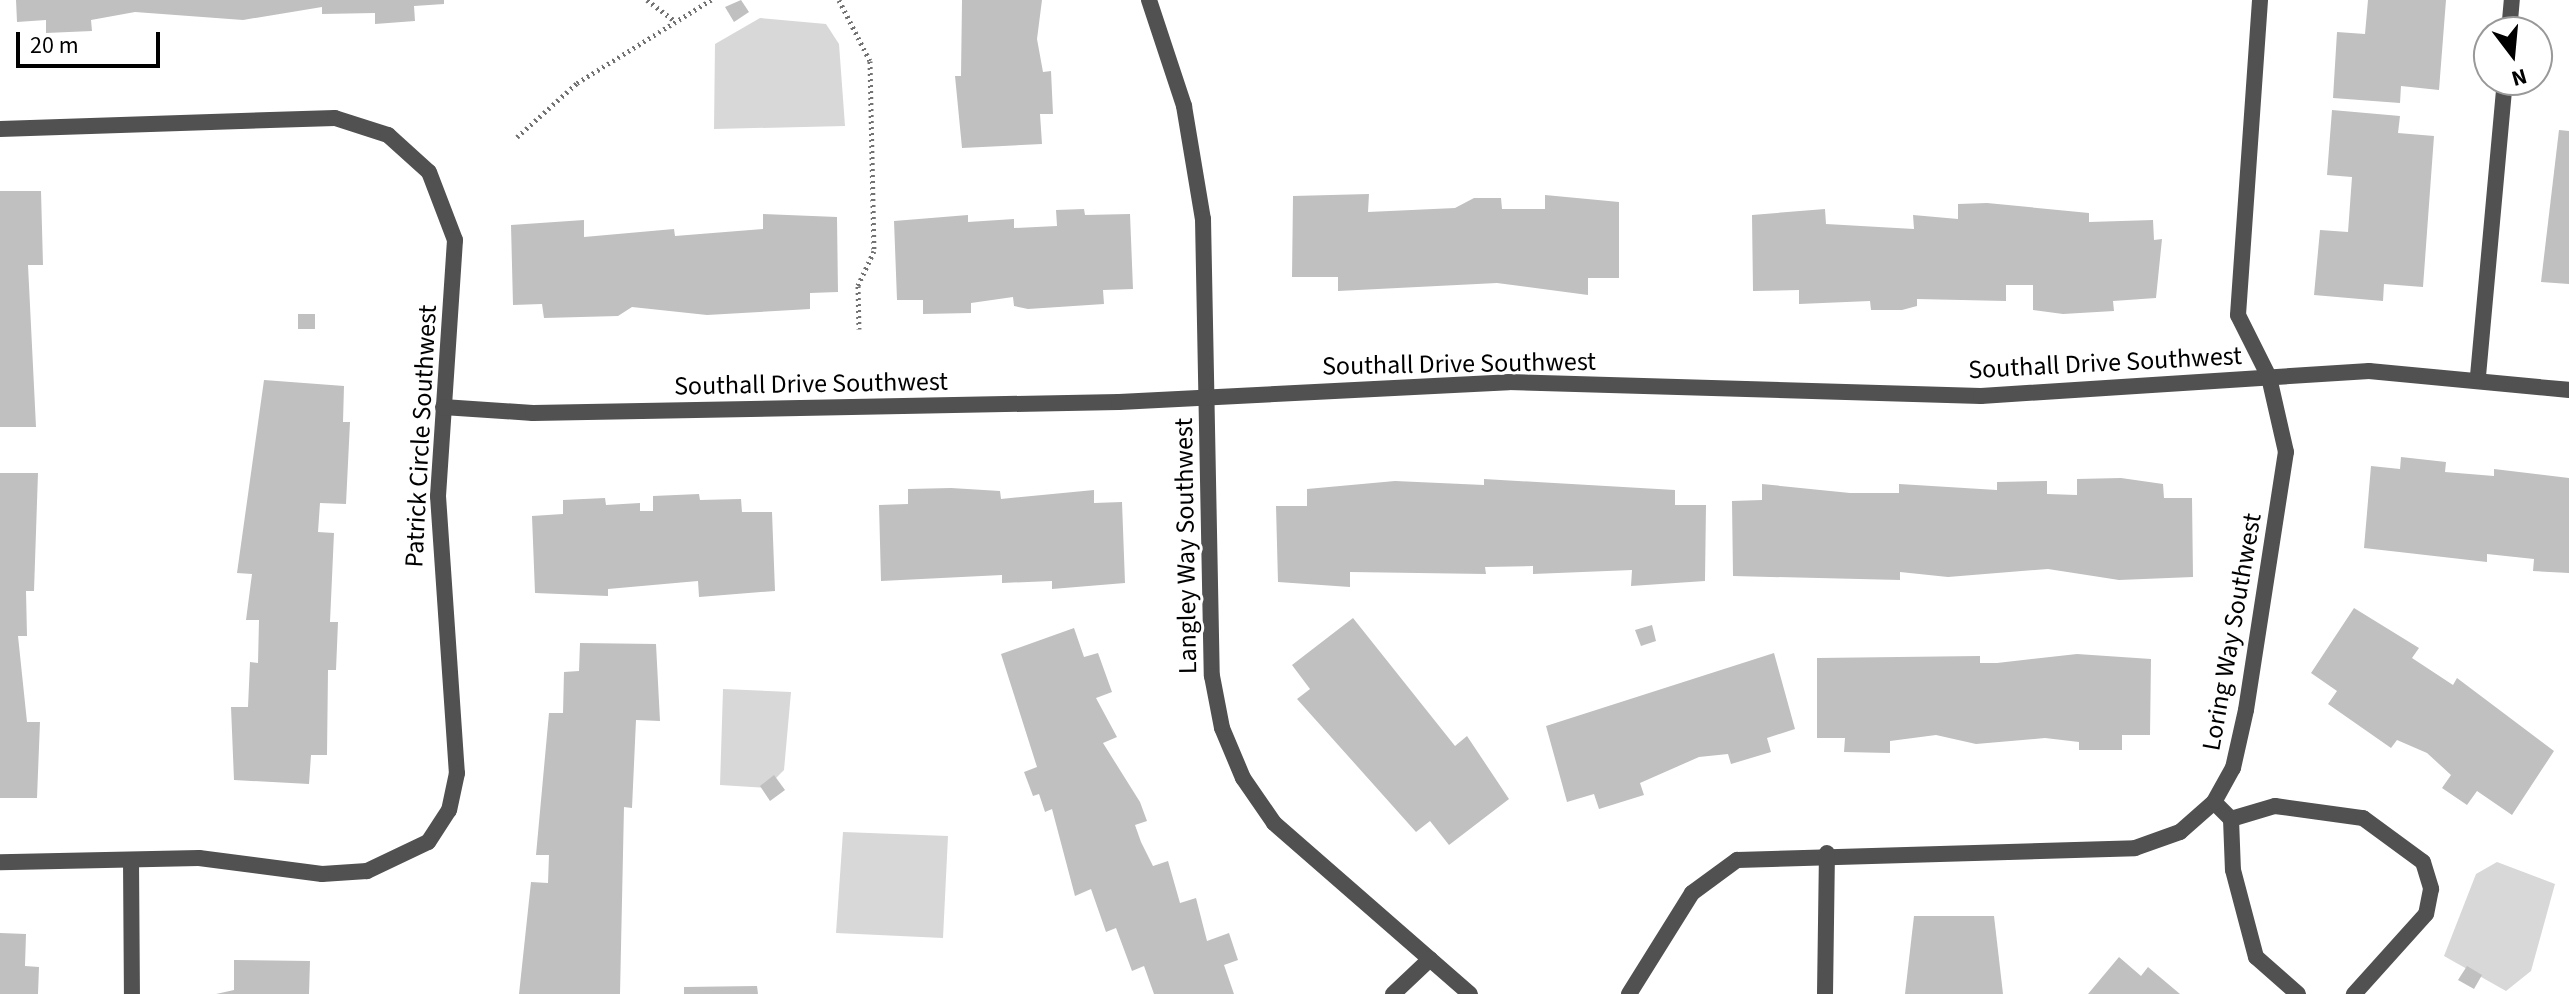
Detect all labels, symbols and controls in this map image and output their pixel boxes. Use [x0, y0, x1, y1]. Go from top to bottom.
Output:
scale bar [20, 16, 164, 66]
north arrow [2473, 16, 2553, 96]
text: 20 m [30, 28, 79, 63]
text: N [2508, 60, 2531, 95]
street label: Patrick Circle Southwest [399, 304, 443, 568]
street label: Southall Drive Southwest [1967, 340, 2243, 386]
street label: Southall Drive Southwest [1322, 346, 1596, 382]
street label: Southall Drive Southwest [674, 366, 948, 402]
street label: Langley Way Southwest [1168, 418, 1204, 674]
street label: Loring Way Southwest [2196, 511, 2268, 753]

